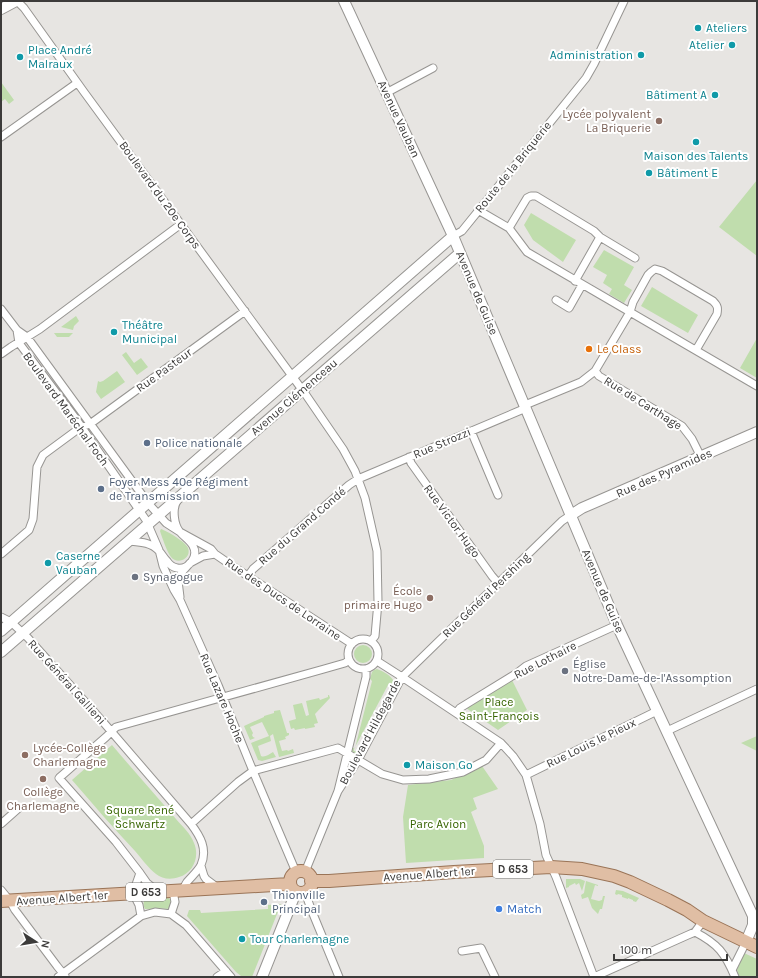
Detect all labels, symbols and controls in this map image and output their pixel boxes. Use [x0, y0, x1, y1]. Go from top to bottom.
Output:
place label: Ateliers [706, 21, 747, 35]
marker: Ateliers [693, 23, 703, 33]
place label: Atelier [689, 38, 725, 52]
marker: Atelier [727, 40, 737, 50]
place label: Place André Malraux [28, 43, 92, 71]
place label: Administration [550, 48, 633, 62]
marker: Administration [636, 50, 646, 60]
marker: Place André Malraux [15, 52, 25, 62]
street label: Avenue Vauban [375, 78, 423, 160]
place label: Bâtiment A [646, 88, 707, 102]
marker: Bâtiment A [710, 90, 720, 100]
place label: Lycée polyvalent La Briquerie [562, 107, 651, 135]
marker: Lycée polyvalent La Briquerie [654, 116, 664, 126]
street label: Route de la Briquerie [472, 118, 554, 216]
marker: Maison des Talents [691, 137, 701, 147]
street label: Boulevard du 20e Corps [116, 138, 204, 252]
place label: Maison des Talents [644, 149, 748, 163]
place label: Bâtiment E [657, 166, 718, 180]
marker: Bâtiment E [644, 168, 654, 178]
street label: Avenue de Guise [453, 249, 501, 337]
place label: Théâtre Municipal [122, 318, 177, 346]
marker: Théâtre Municipal [109, 327, 119, 337]
place label: Le Class [597, 342, 642, 356]
marker: Le Class [584, 344, 594, 354]
street label: Rue Pasteur [133, 345, 195, 395]
street label: Boulevard Maréchal Foch [20, 349, 112, 469]
street label: Avenue Clémenceau [248, 356, 340, 438]
street label: Rue de Carthage [601, 373, 685, 433]
street label: Rue Strozzi [411, 425, 473, 461]
place label: Police nationale [155, 436, 242, 450]
marker: Police nationale [142, 438, 152, 448]
street label: Rue des Pyramides [614, 446, 714, 500]
place label: Foyer Mess 40e Régiment de Transmission [109, 475, 249, 503]
street label: Rue Victor Hugo [421, 482, 483, 560]
marker: Foyer Mess 40e Régiment de Transmission [96, 484, 106, 494]
street label: Rue du Grand Condé [255, 484, 349, 568]
street label: Avenue de Guise [579, 547, 627, 635]
place label: Caserne Vauban [56, 549, 100, 577]
street label: Rue Général Pershing [439, 549, 533, 640]
street label: Rue des Ducs de Lorraine [222, 555, 344, 643]
marker: Caserne Vauban [43, 558, 53, 568]
place label: Synagogue [143, 570, 203, 584]
marker: Synagogue [130, 572, 140, 582]
place label: École primaire Hugo [344, 583, 422, 612]
marker: École primaire Hugo [425, 593, 435, 603]
street label: Rue Général Gallieni [25, 637, 109, 727]
street label: Rue Lothaire [511, 638, 579, 682]
street label: Rue Lazare Hoche [197, 651, 247, 745]
place label: Église Notre-Dame-de-l'Assomption [573, 656, 732, 685]
marker: Église Notre-Dame-de-l'Assomption [560, 666, 570, 676]
street label: Boulevard Hildegarde [336, 677, 404, 787]
park label: Place Saint-François [459, 695, 539, 723]
street label: Rue Louis le Pieux [544, 715, 638, 771]
place label: Lycée-Collège Charlemagne [33, 741, 106, 769]
marker: Lycée-Collège Charlemagne [20, 750, 30, 760]
place label: Maison Go [415, 758, 473, 772]
marker: Maison Go [402, 760, 412, 770]
marker: Collège Charlemagne [38, 774, 48, 784]
place label: Collège Charlemagne [6, 785, 80, 813]
park label: Square René Schwartz [106, 803, 174, 831]
park label: Parc Avion [410, 817, 466, 831]
road number: D 653 [493, 860, 533, 878]
street label: Avenue Albert 1er [383, 864, 476, 884]
road number: D 653 [126, 883, 166, 901]
street label: Avenue Albert 1er [16, 888, 109, 908]
place label: Thionville Principal [272, 888, 325, 916]
marker: Thionville Principal [259, 897, 269, 907]
place label: Match [507, 902, 542, 916]
marker: Match [494, 904, 504, 914]
north arrow [16, 922, 56, 962]
place label: Tour Charlemagne [250, 932, 349, 946]
marker: Tour Charlemagne [237, 934, 247, 944]
scale bar [614, 936, 727, 962]
text: N [38, 939, 52, 949]
text: 100 m [620, 943, 652, 957]

